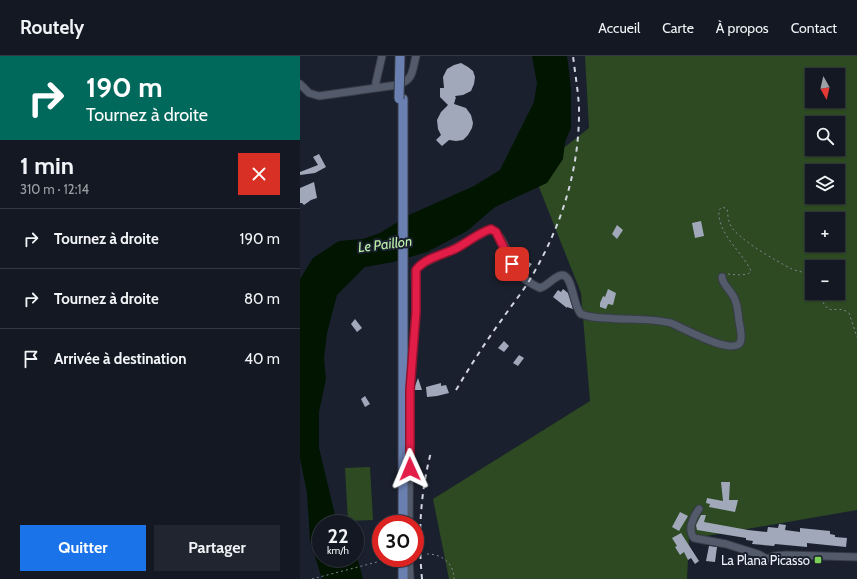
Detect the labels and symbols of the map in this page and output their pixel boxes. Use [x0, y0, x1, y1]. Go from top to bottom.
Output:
north arrow [805, 68, 845, 108]
water label: Le Paillon [357, 232, 413, 256]
pin [495, 247, 529, 281]
position arrow [389, 448, 431, 490]
speed limit sign: 30 [372, 515, 424, 567]
place label: La Plana Picasso [721, 552, 810, 568]
marker: La Plana Picasso [813, 555, 823, 565]

